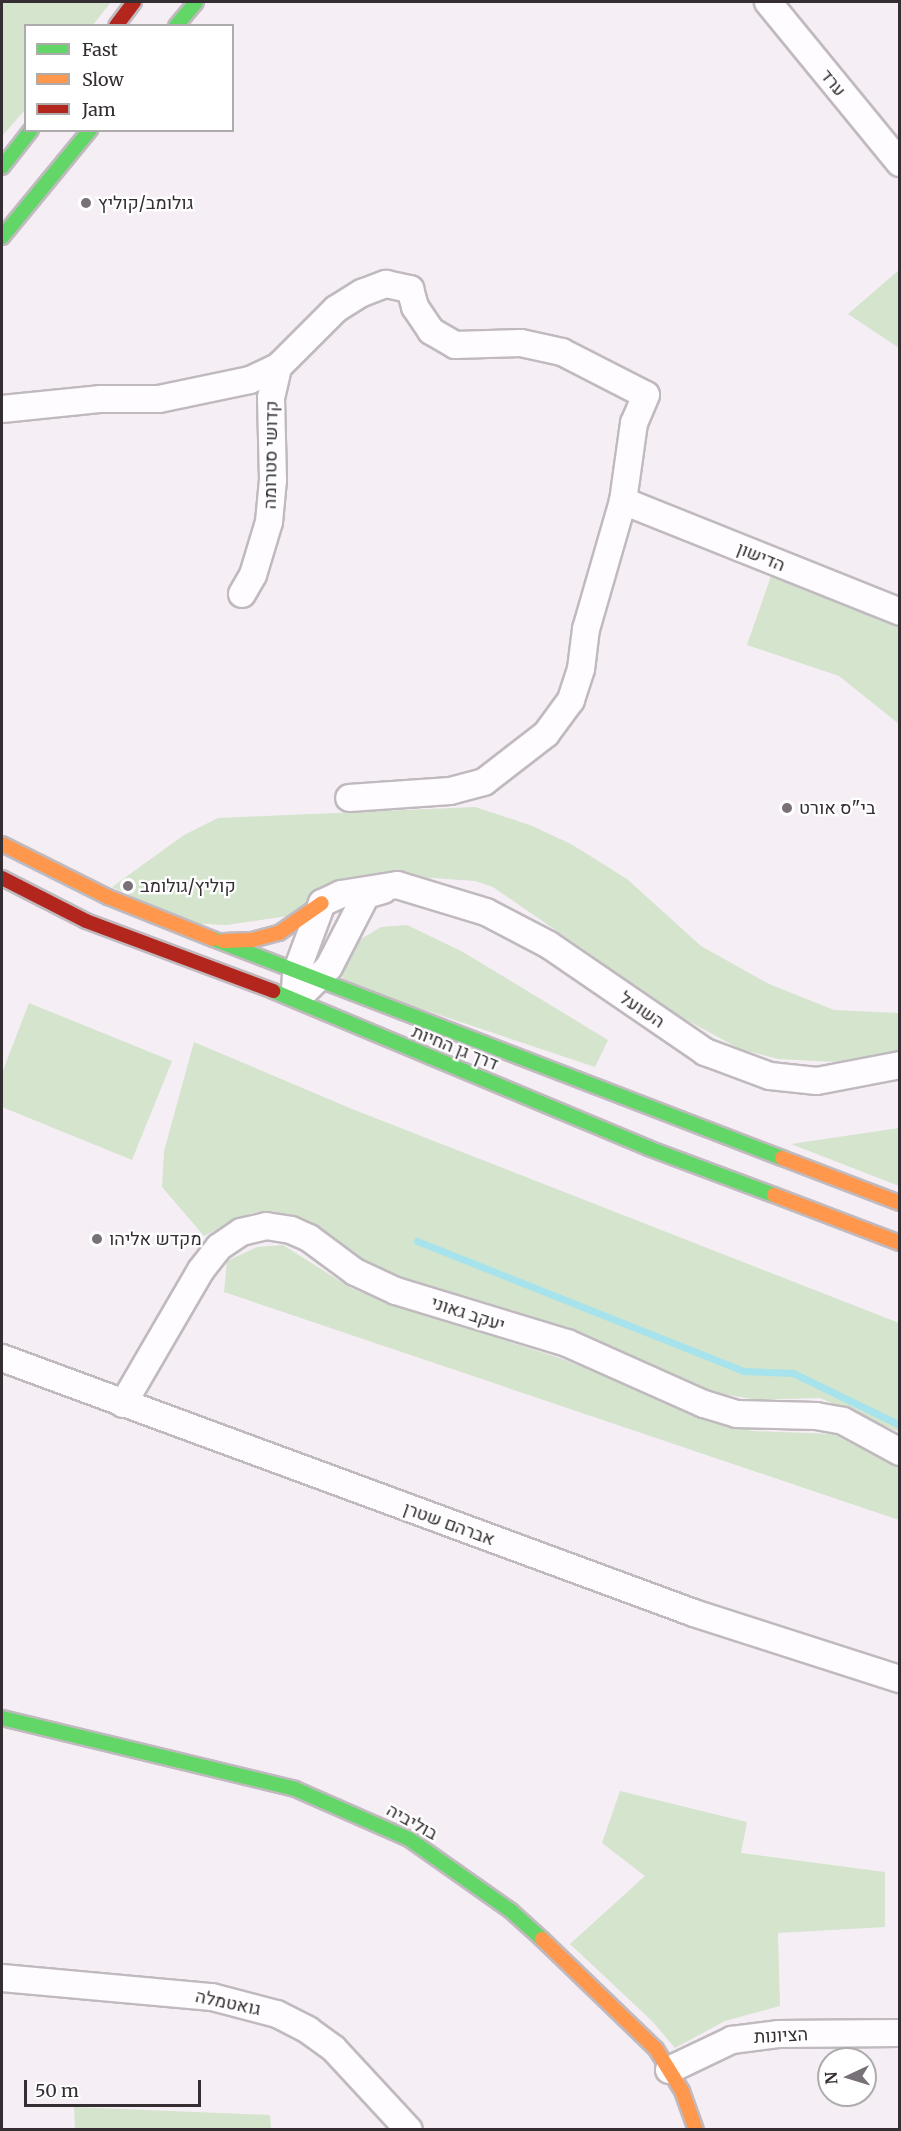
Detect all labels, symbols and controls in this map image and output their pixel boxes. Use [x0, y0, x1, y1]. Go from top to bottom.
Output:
legend [24, 24, 234, 132]
text: Fast [82, 38, 118, 61]
street label: ערד [816, 65, 850, 101]
text: Slow [82, 68, 124, 91]
text: Jam [82, 98, 116, 121]
place label: גולומב/קוליץ [98, 192, 194, 214]
marker: גולומב/קוליץ [79, 196, 93, 210]
street label: קדושי סטרומה [259, 401, 283, 509]
street label: הדישון [734, 538, 788, 576]
place label: בי"ס אורט [799, 797, 875, 819]
marker: בי"ס אורט [780, 801, 794, 815]
place label: קוליץ/גולומב [140, 875, 236, 897]
marker: קוליץ/גולומב [121, 879, 135, 893]
street label: השועל [615, 987, 669, 1033]
street label: דרך גן החיות [409, 1021, 501, 1075]
place label: מקדש אליהו [109, 1228, 202, 1250]
marker: מקדש אליהו [90, 1232, 104, 1246]
street label: יעקב גאוני [428, 1292, 508, 1336]
street label: אברהם שטרן [400, 1498, 498, 1550]
street label: בוליביה [383, 1799, 441, 1845]
street label: גואטמלה [193, 1986, 263, 2020]
street label: הציונות [753, 2024, 809, 2048]
north arrow [817, 2047, 877, 2107]
scale bar [27, 2068, 204, 2106]
text: N [821, 2071, 841, 2085]
text: 50 m [35, 2079, 79, 2102]

